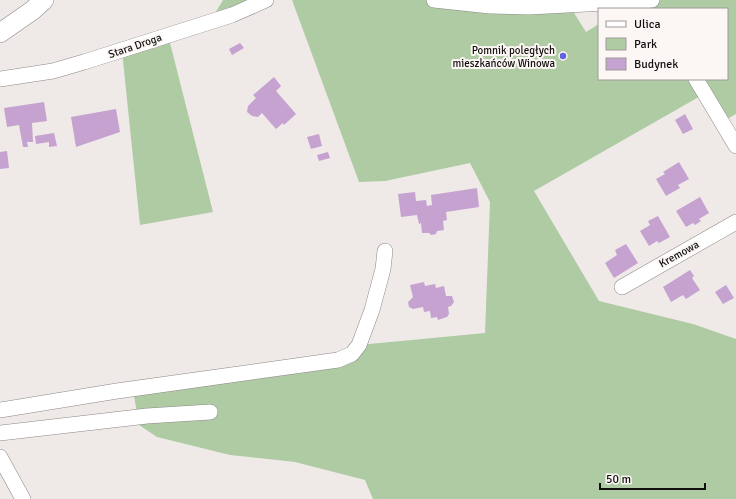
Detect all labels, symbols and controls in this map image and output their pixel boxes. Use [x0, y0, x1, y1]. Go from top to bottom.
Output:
legend [598, 8, 728, 80]
text: Ulica [634, 17, 661, 32]
street label: Stara Droga [107, 31, 164, 61]
text: Park [634, 37, 657, 52]
place label: Pomnik poległych mieszkańców Winowa [452, 44, 555, 70]
marker: Pomnik poległych mieszkańców Winowa [558, 51, 568, 61]
text: Budynek [634, 57, 678, 72]
street label: Kremowa [657, 238, 702, 270]
scale bar [600, 465, 705, 491]
text: 50 m [606, 472, 631, 487]

